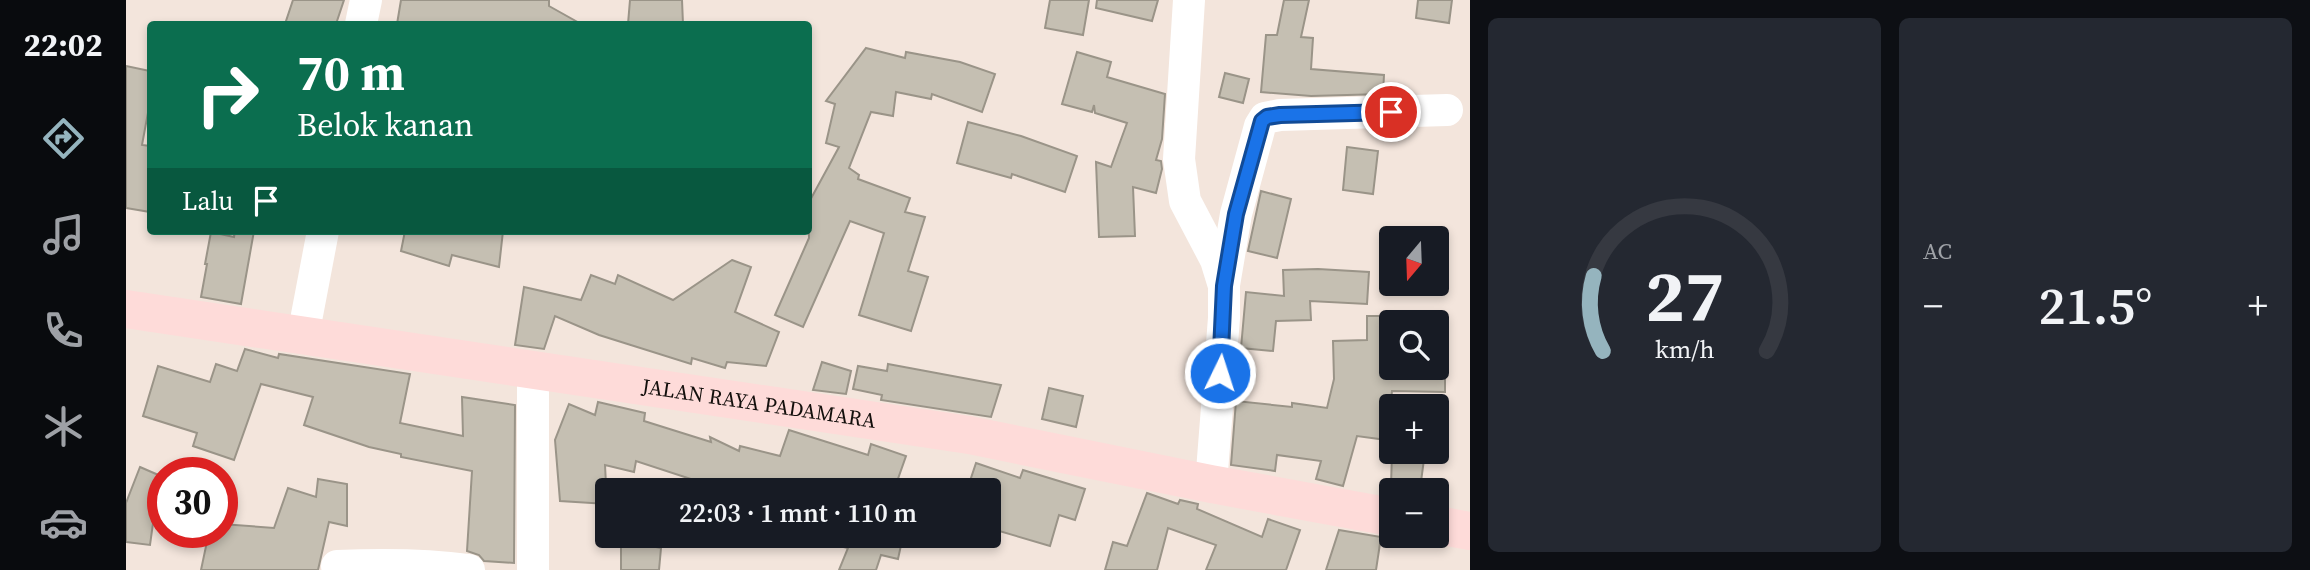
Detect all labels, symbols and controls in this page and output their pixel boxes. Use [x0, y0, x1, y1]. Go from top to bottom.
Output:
text: 22:02 [24, 23, 102, 67]
text: 70 m [297, 39, 405, 106]
icon: right [182, 49, 273, 140]
pin [1361, 82, 1421, 142]
icon: arrive [1372, 93, 1410, 131]
text: Belok kanan [297, 103, 473, 147]
icon: directions [39, 114, 88, 163]
icon: arrive [247, 182, 285, 220]
text: Lalu [182, 183, 233, 219]
icon: music [39, 210, 88, 259]
north arrow [1379, 226, 1449, 296]
map controls [1379, 226, 1449, 548]
text: AC [1923, 235, 1952, 267]
text: 27 [1645, 246, 1724, 345]
text: 21.5° [2039, 270, 2152, 341]
text: − [1923, 280, 1943, 332]
text: + [2248, 280, 2268, 332]
icon: phone [39, 306, 88, 355]
button: search [1379, 310, 1449, 380]
text: km/h [1655, 332, 1714, 366]
position arrow [1183, 336, 1257, 410]
street label: JALAN RAYA PADAMARA [639, 371, 878, 435]
button: + [1379, 394, 1449, 464]
icon: climate [39, 402, 88, 451]
speed limit sign: 30 [147, 457, 238, 548]
button: − [1379, 478, 1449, 548]
text: 22:03 · 1 mnt · 110 m [679, 495, 917, 531]
icon: car [39, 498, 88, 547]

